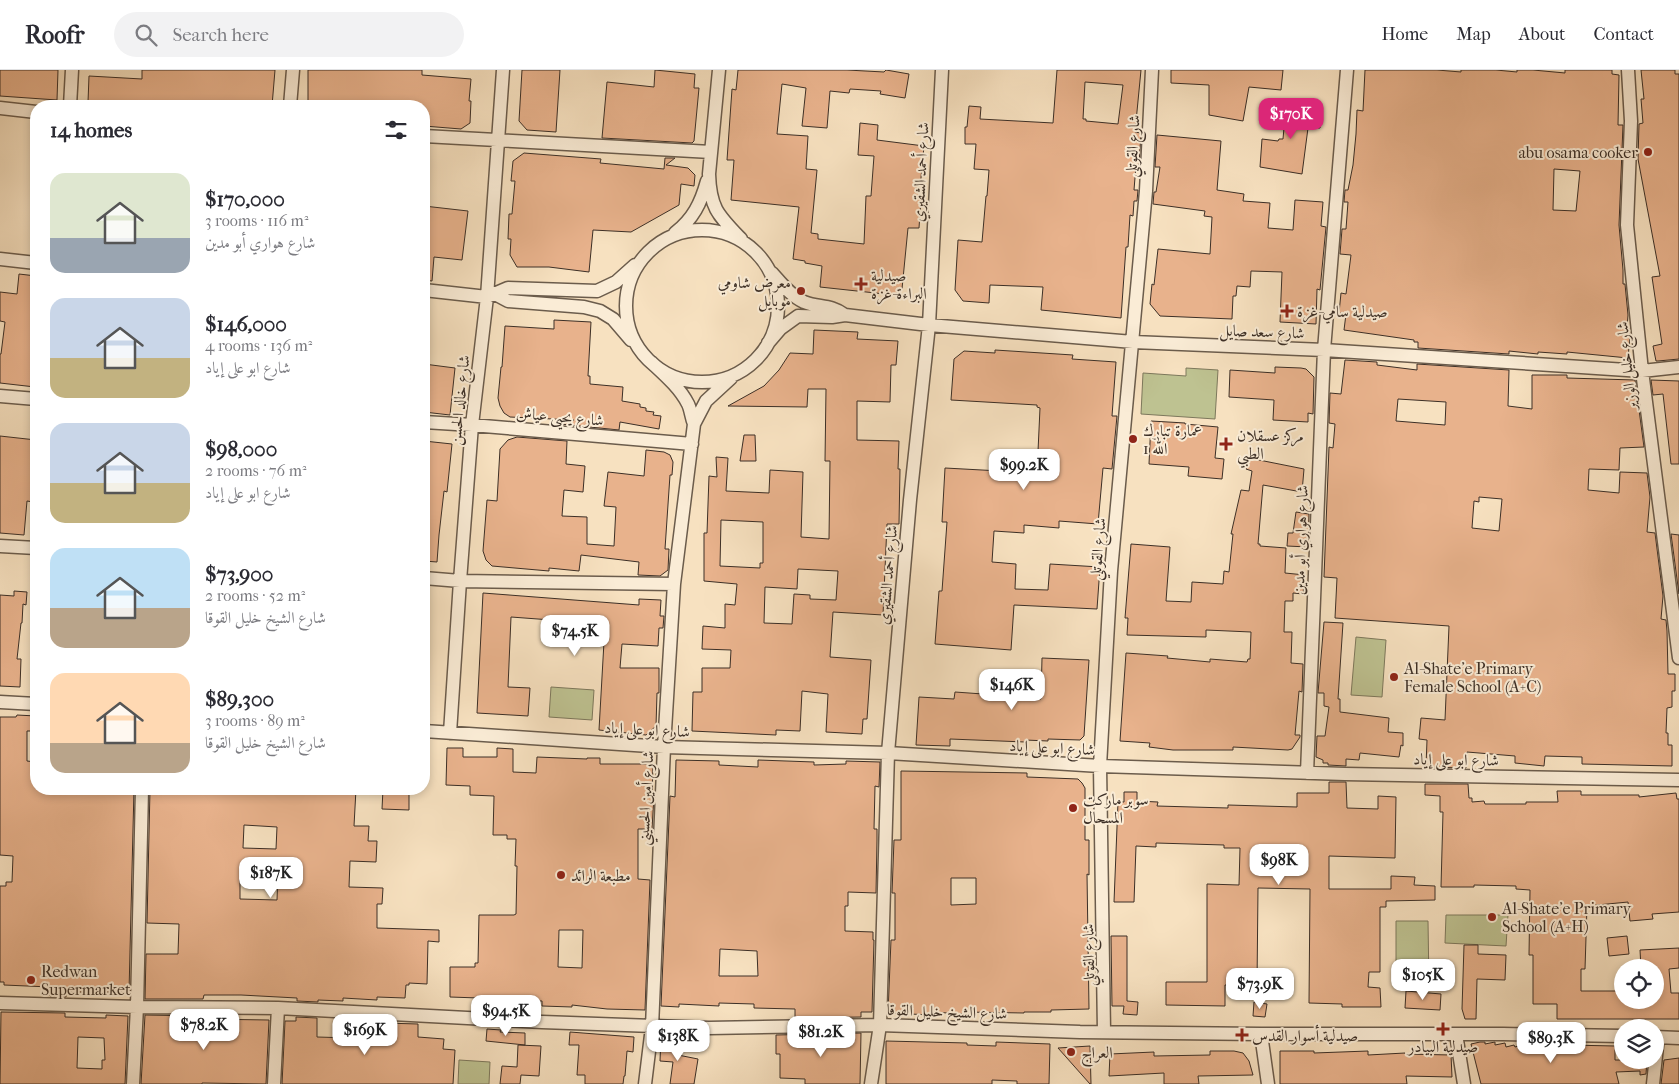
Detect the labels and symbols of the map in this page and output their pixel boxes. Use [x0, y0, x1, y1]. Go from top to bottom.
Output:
pin: $170K [1256, 98, 1326, 140]
street label: شارع القوتلي [1121, 114, 1150, 178]
street label: شارع أحمد الشقيري [906, 121, 937, 223]
place label: abu osama cooker [1518, 143, 1638, 162]
marker: abu osama cooker [1642, 146, 1654, 158]
place label: صيدلية البراءة-غزة [871, 266, 927, 305]
place label: معرض شاومي موبايل [718, 273, 791, 312]
marker: صيدلية البراءة-غزة [855, 278, 867, 290]
marker: معرض شاومي موبايل [795, 285, 807, 297]
place label: صيدلية سامي-غزة [1297, 302, 1388, 324]
marker: صيدلية سامي-غزة [1281, 305, 1293, 317]
street label: شارع خليل الوزير [1612, 320, 1645, 413]
street label: شارع سعد صايل [1219, 321, 1305, 346]
street label: شارع خالد الحسن [445, 354, 478, 446]
street label: شارع يحيى عياش [515, 403, 604, 434]
place label: عمارة تبارك الله 1 [1143, 421, 1202, 458]
place label: مركز عسقلان الطبي [1237, 426, 1304, 469]
marker: عمارة تبارك الله 1 [1127, 433, 1139, 445]
marker: مركز عسقلان الطبي [1219, 437, 1233, 451]
pin: $99.2K [983, 448, 1065, 491]
street label: شارع هواري أبو مدين [1287, 485, 1316, 596]
street label: شارع القوتلي [1085, 517, 1116, 582]
street label: شارع أحمد الشقيري [872, 524, 905, 626]
pin: $74.5K [534, 614, 616, 657]
place label: Al-Shate'e Primary Female School (A+C) [1403, 659, 1541, 696]
pin: $146K [977, 668, 1047, 711]
marker: Al-Shate'e Primary Female School (A+C) [1388, 671, 1400, 683]
street label: شارع ابو على إياد [603, 718, 690, 745]
street label: شارع ابو على إياد [1008, 736, 1095, 763]
street label: شارع ابو على إياد [1413, 749, 1499, 774]
street label: شارع أمين الحسيني [632, 750, 663, 846]
place label: سوبر ماركت المسحال [1083, 790, 1149, 827]
marker: سوبر ماركت المسحال [1067, 802, 1079, 814]
pin: $98K [1249, 844, 1309, 886]
pin: $187K [236, 856, 306, 899]
place label: مطبعة الرائد [571, 866, 631, 885]
marker: مطبعة الرائد [555, 869, 567, 881]
place label: Al-Shate'e Primary School (A+H) [1501, 899, 1631, 936]
marker: Al-Shate'e Primary School (A+H) [1486, 911, 1498, 923]
street label: شارع القوتلي [1078, 923, 1105, 987]
pin: $105K [1388, 958, 1458, 1001]
place label: Redwan Supermarket [41, 962, 131, 999]
pin: $73.9K [1219, 968, 1301, 1010]
marker: Redwan Supermarket [25, 974, 37, 986]
pin: $94.5K [465, 994, 547, 1037]
street label: شارع الشيخ خليل القوقا [886, 1000, 1008, 1028]
pin: $78.2K [163, 1008, 245, 1051]
pin: $169K [330, 1014, 400, 1056]
pin: $81.2K [780, 1016, 862, 1058]
pin: $138K [643, 1020, 713, 1062]
pin: $89.3K [1510, 1022, 1592, 1064]
marker: صيدلية البيادر [1437, 1023, 1449, 1035]
place label: صيدلية أسوار القدس [1252, 1024, 1358, 1046]
marker: صيدلية أسوار القدس [1236, 1029, 1248, 1041]
place label: صيدلية البيادر [1406, 1037, 1478, 1056]
place label: العراج [1081, 1043, 1113, 1067]
marker: العراج [1065, 1046, 1077, 1058]

